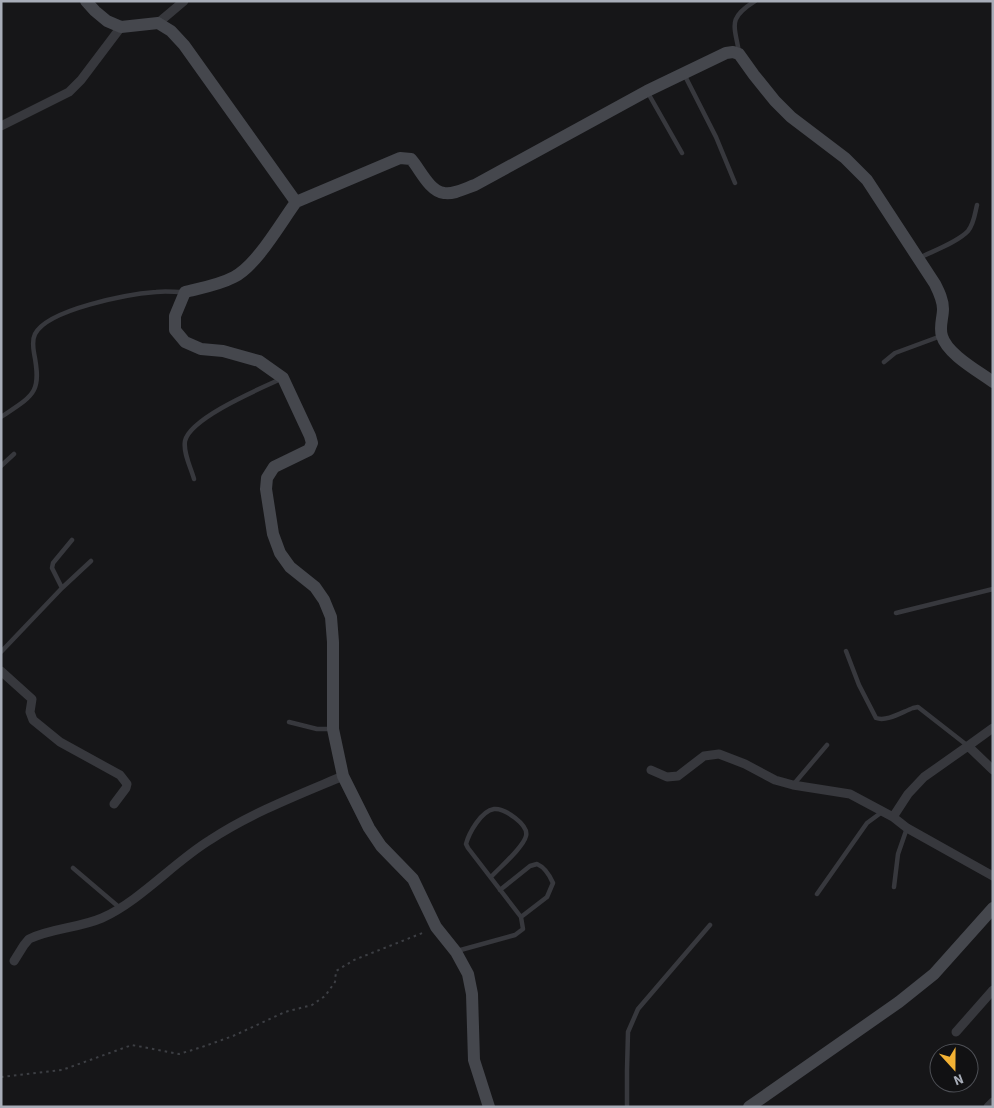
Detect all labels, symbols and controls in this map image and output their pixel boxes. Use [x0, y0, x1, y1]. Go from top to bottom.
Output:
north arrow [929, 1043, 979, 1093]
text: N [950, 1068, 966, 1090]

